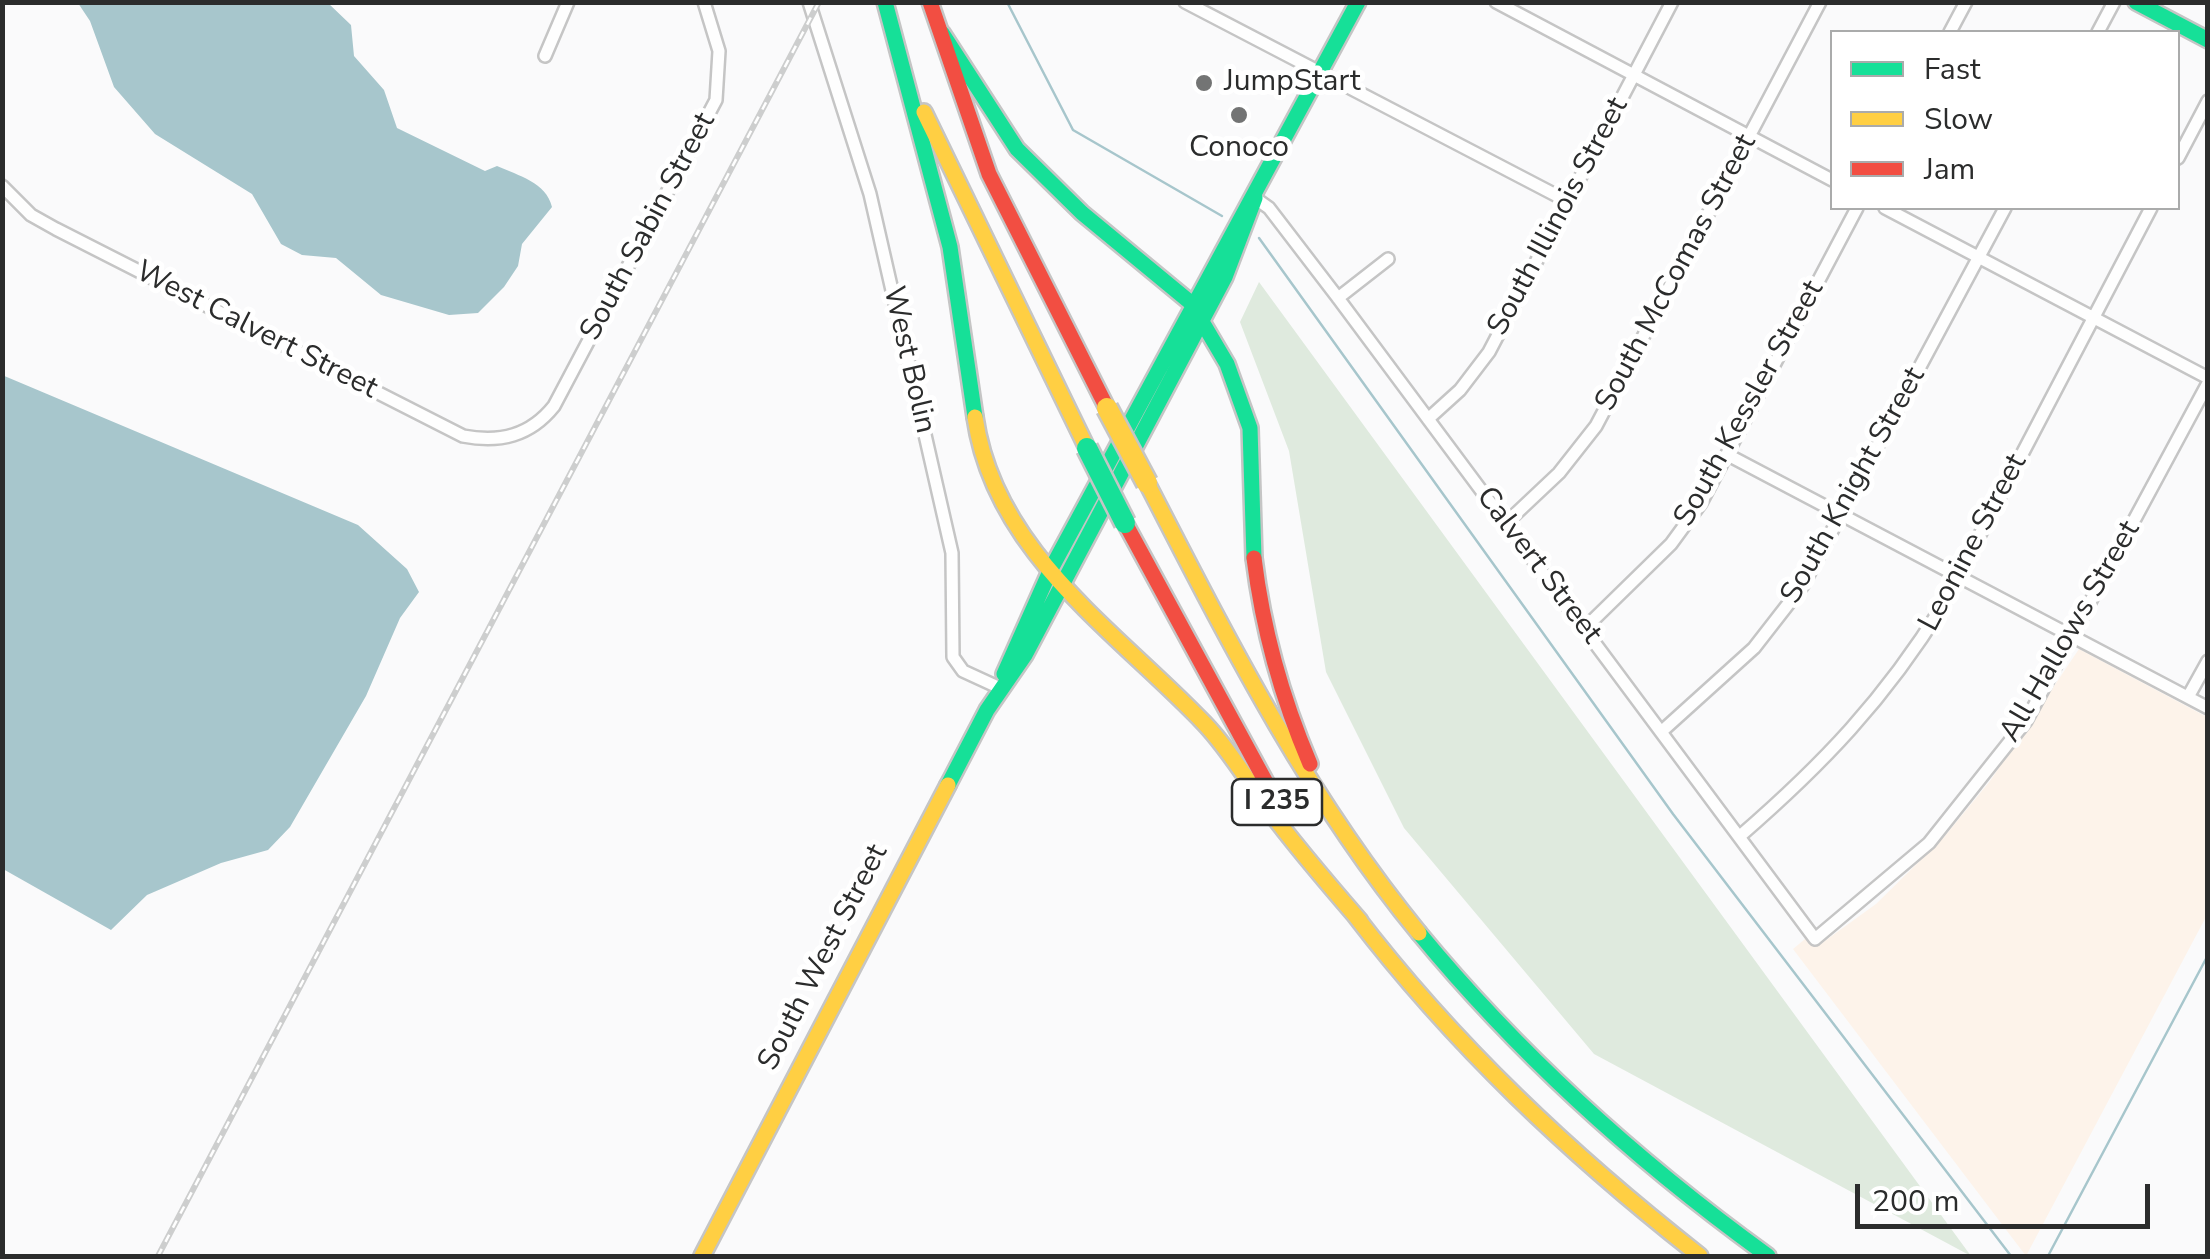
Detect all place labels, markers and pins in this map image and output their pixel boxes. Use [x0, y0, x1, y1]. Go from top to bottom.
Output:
place label: JumpStart [1224, 65, 1361, 101]
marker: JumpStart [1193, 72, 1215, 94]
marker: Conoco [1228, 104, 1250, 126]
place label: Conoco [1189, 131, 1289, 167]

